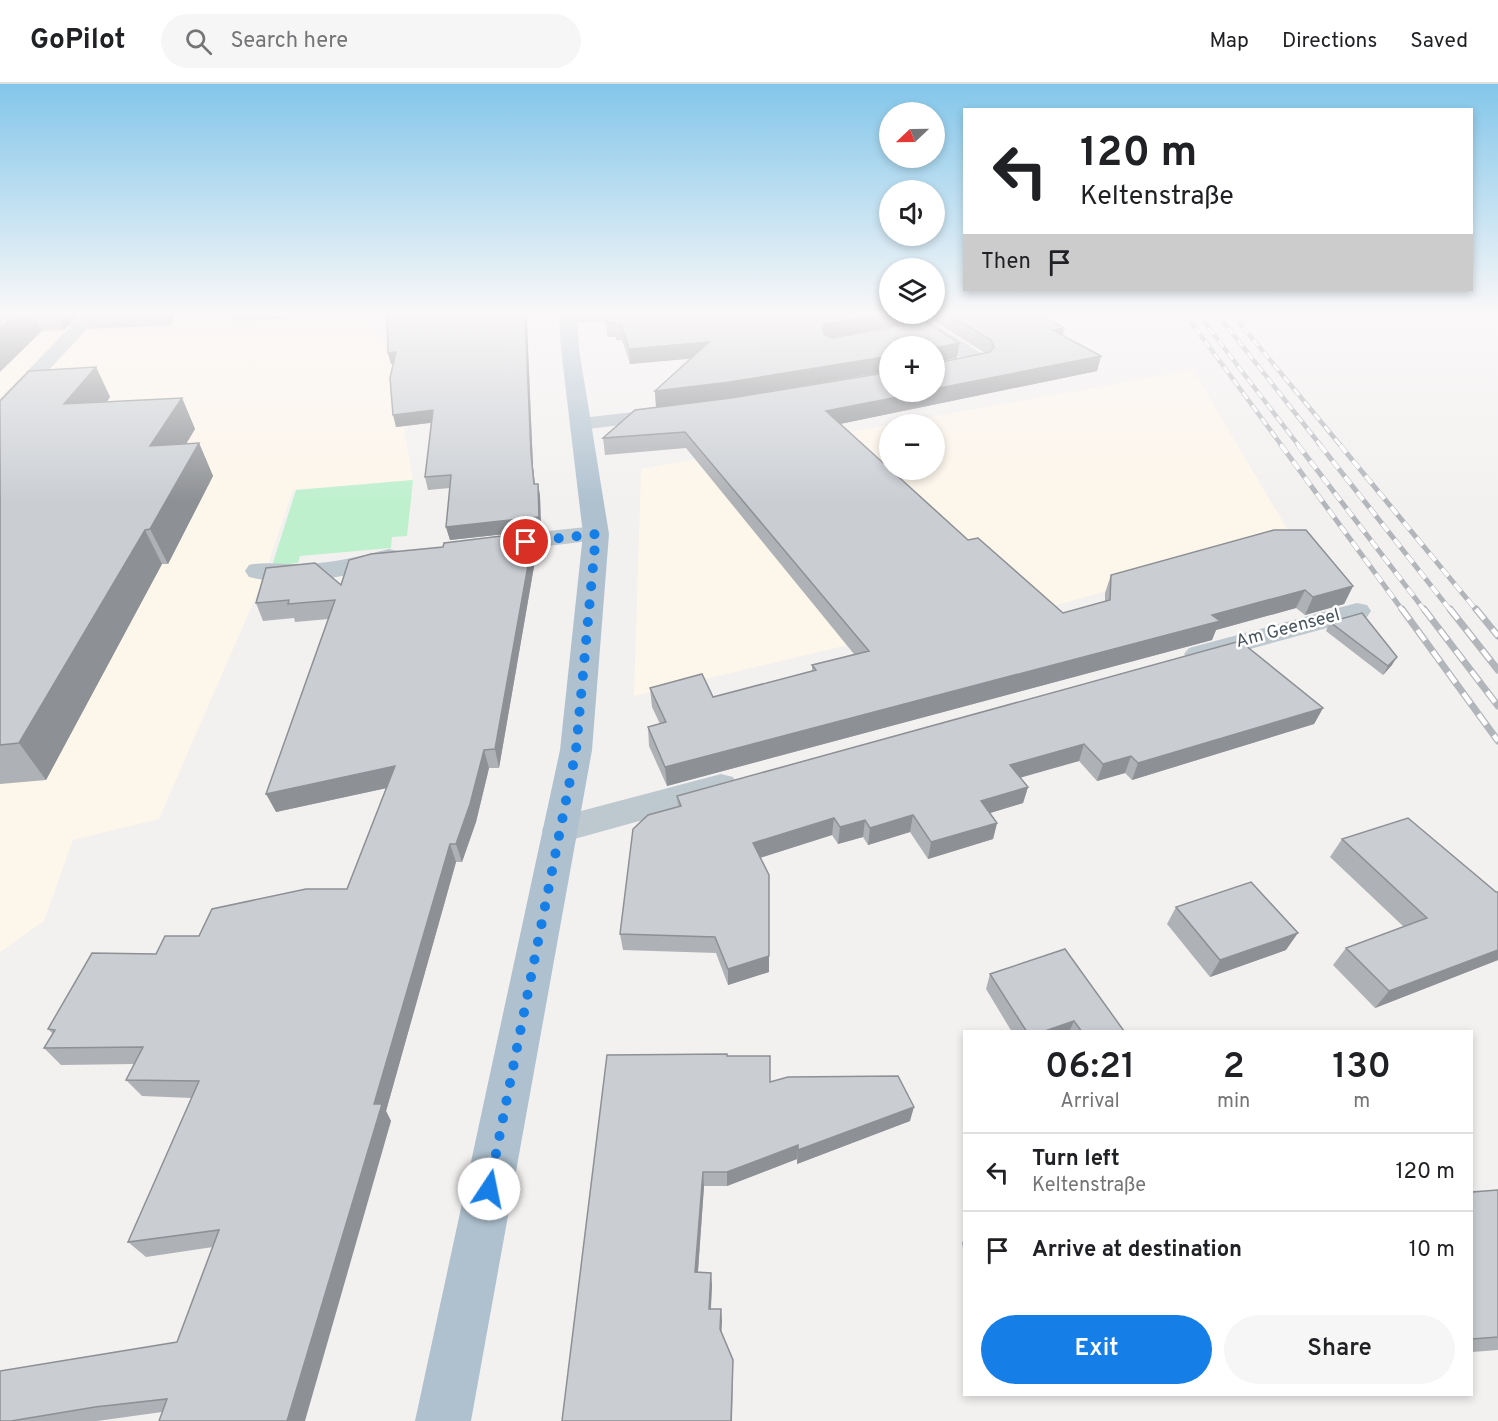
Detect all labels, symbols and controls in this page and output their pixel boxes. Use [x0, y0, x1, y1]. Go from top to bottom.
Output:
search box [161, 14, 581, 68]
text: GoPilot [30, 23, 125, 59]
icon: search [182, 25, 215, 58]
text: Search here [230, 28, 348, 55]
text: Map [1209, 28, 1249, 55]
text: Directions [1282, 28, 1377, 55]
text: Saved [1410, 28, 1468, 55]
north arrow [879, 102, 945, 168]
map controls [879, 102, 945, 480]
text: 120 m [1080, 128, 1197, 181]
icon: left [981, 132, 1059, 210]
button: sound [879, 180, 945, 246]
text: Keltenstraße [1080, 180, 1234, 214]
icon: arrive [1043, 246, 1076, 279]
text: Then [981, 249, 1031, 276]
button: layers [879, 258, 945, 324]
button: + [879, 336, 945, 402]
button: − [879, 414, 945, 480]
pin [500, 516, 551, 567]
icon: arrive [509, 525, 542, 558]
street label: Am Geenseel [1233, 604, 1343, 654]
text: 06:21 [1045, 1045, 1135, 1091]
text: 2 [1223, 1045, 1245, 1091]
text: 130 [1332, 1045, 1391, 1091]
text: Arrival [1060, 1089, 1120, 1115]
text: min [1217, 1089, 1250, 1115]
text: m [1353, 1089, 1370, 1115]
text: Turn left [1032, 1146, 1120, 1173]
icon: left [981, 1156, 1014, 1189]
position arrow [457, 1157, 521, 1221]
text: 120 m [1395, 1159, 1455, 1186]
text: Keltenstraße [1032, 1173, 1146, 1199]
icon: arrive [981, 1234, 1014, 1267]
text: Arrive at destination [1032, 1237, 1242, 1264]
text: 10 m [1409, 1237, 1455, 1264]
button: Exit [981, 1315, 1212, 1384]
button: Share [1224, 1315, 1455, 1384]

